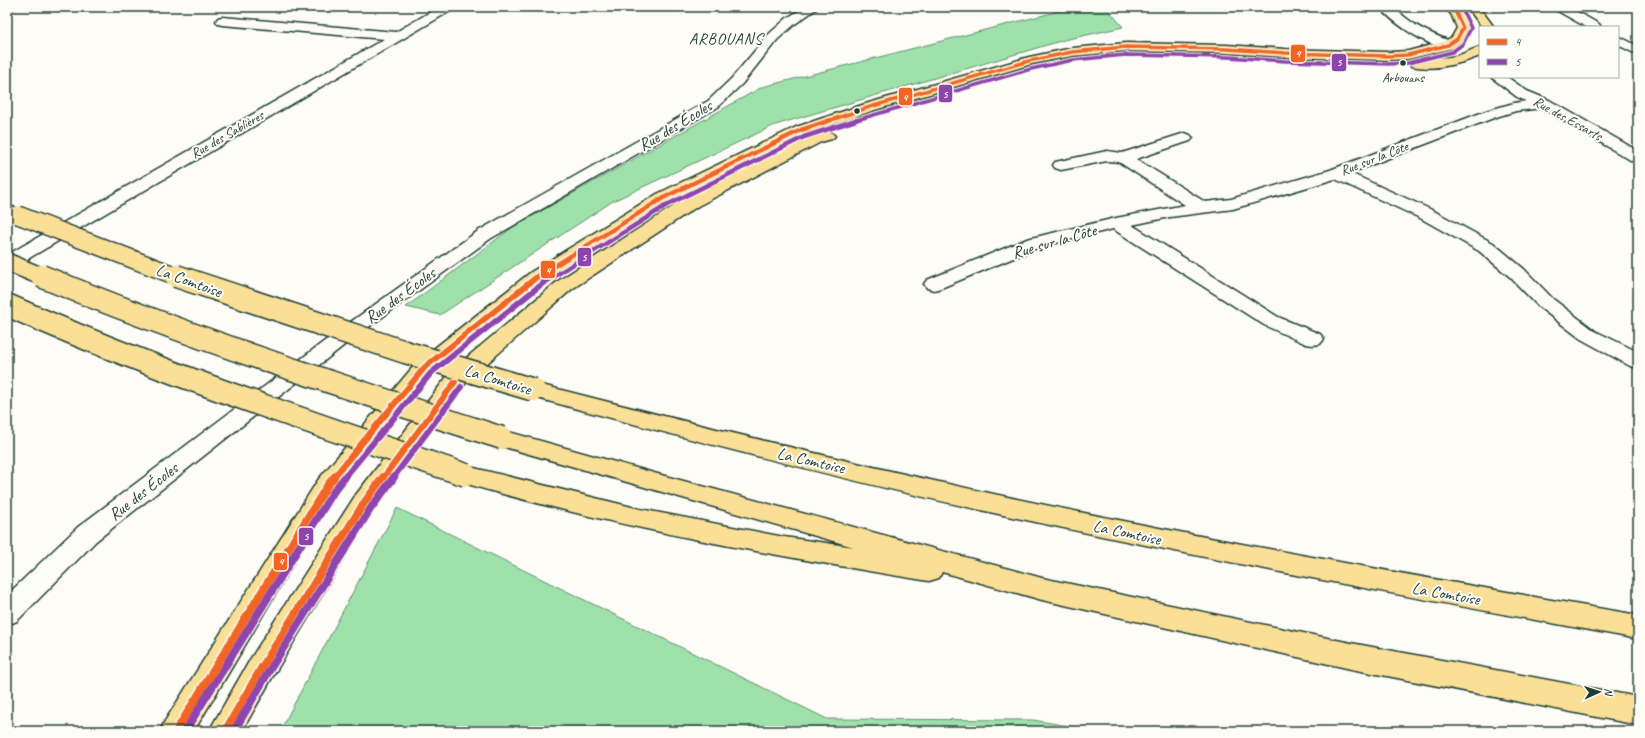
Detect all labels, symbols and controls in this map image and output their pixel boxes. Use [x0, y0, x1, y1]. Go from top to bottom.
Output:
legend [1479, 26, 1619, 78]
district label: ARBOUANS [689, 29, 765, 49]
text: 4 [1515, 34, 1522, 50]
line badge: 4 [1290, 44, 1306, 63]
text: 4 [1296, 46, 1303, 60]
line badge: 5 [1331, 53, 1347, 72]
text: 5 [1515, 54, 1521, 70]
text: 5 [1337, 55, 1343, 69]
marker: Arbouans [1398, 58, 1408, 68]
place label: Arbouans [1382, 70, 1425, 86]
line badge: 5 [938, 84, 953, 103]
line badge: 4 [898, 87, 913, 106]
text: 5 [943, 87, 949, 101]
text: 4 [903, 90, 910, 104]
street label: Rue des Écoles [634, 93, 718, 156]
street label: Rue des Essarts [1530, 93, 1606, 145]
street label: Rue des Sablières [188, 106, 268, 162]
unlabelled marker [852, 106, 862, 116]
street label: Rue sur la Côte [1338, 137, 1412, 179]
street label: Rue sur la Côte [1010, 219, 1100, 263]
line badge: 5 [577, 247, 592, 267]
text: 5 [582, 250, 588, 264]
street label: La Comtoise [153, 259, 226, 303]
line badge: 4 [540, 260, 556, 279]
street label: Rue des Écoles [360, 261, 442, 328]
text: 4 [546, 263, 553, 277]
street label: La Comtoise [462, 359, 535, 400]
street label: La Comtoise [775, 443, 848, 479]
street label: Rue des Écoles [104, 456, 184, 525]
street label: La Comtoise [1091, 515, 1164, 550]
line badge: 5 [298, 527, 314, 546]
text: 5 [304, 529, 310, 543]
line badge: 4 [273, 552, 288, 571]
text: 4 [279, 554, 286, 568]
street label: La Comtoise [1410, 577, 1483, 610]
north arrow [1579, 672, 1619, 712]
text: N [1602, 688, 1616, 697]

